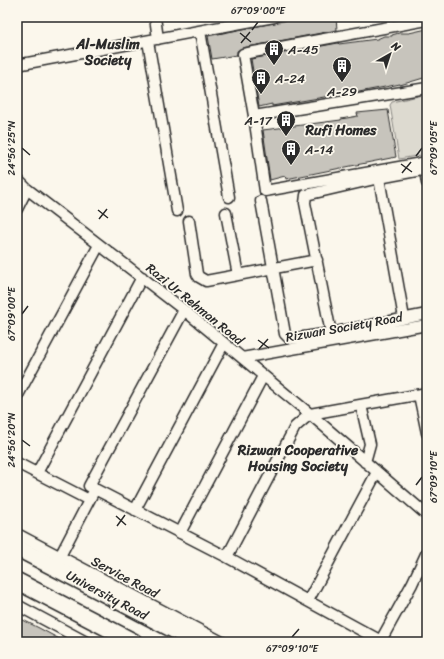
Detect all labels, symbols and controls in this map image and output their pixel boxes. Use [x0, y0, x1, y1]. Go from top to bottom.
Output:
text: 67°09'00"E [231, 2, 287, 20]
district label: Al-Muslim Society [75, 32, 140, 73]
north arrow [370, 34, 410, 74]
text: N [386, 36, 405, 57]
building icon: A-45 [263, 38, 285, 66]
place label: A-45 [287, 38, 319, 61]
building icon: A-29 [331, 55, 353, 83]
building icon: A-24 [250, 67, 272, 95]
place label: A-24 [274, 67, 305, 90]
place label: A-29 [326, 80, 357, 103]
place label: A-17 [243, 109, 274, 132]
building icon: A-17 [275, 109, 297, 137]
district label: Rufi Homes [305, 118, 377, 143]
text: 67°09'05"E [425, 120, 443, 175]
text: 24°56'25"N [3, 121, 21, 175]
building icon: A-14 [280, 138, 302, 166]
place label: A-14 [304, 138, 333, 161]
street label: Razi Ur Rehman Road [141, 257, 250, 352]
text: 67°09'00"E [3, 285, 21, 341]
street label: Rizwan Society Road [284, 305, 405, 349]
text: 24°56'20"N [3, 412, 21, 467]
district label: Rizwan Cooperative Housing Society [237, 438, 359, 479]
text: 67°09'10"E [425, 449, 443, 503]
street label: Service Road [87, 550, 164, 605]
street label: University Road [62, 564, 153, 627]
text: 67°09'10"E [266, 640, 320, 658]

